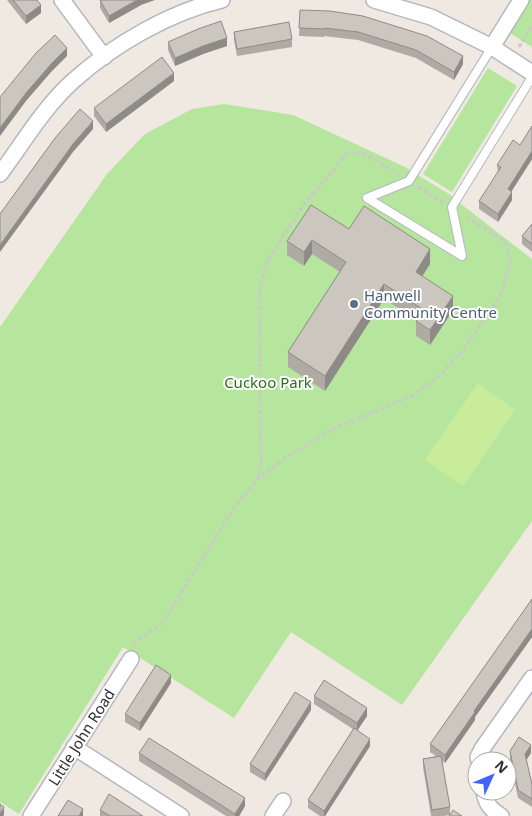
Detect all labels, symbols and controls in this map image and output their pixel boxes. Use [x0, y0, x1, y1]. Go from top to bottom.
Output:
place label: Hanwell Community Centre [364, 285, 497, 322]
marker: Hanwell Community Centre [348, 298, 360, 310]
park label: Cuckoo Park [224, 372, 312, 392]
street label: Little John Road [43, 685, 119, 789]
north arrow [467, 751, 517, 801]
text: N [491, 756, 513, 777]

